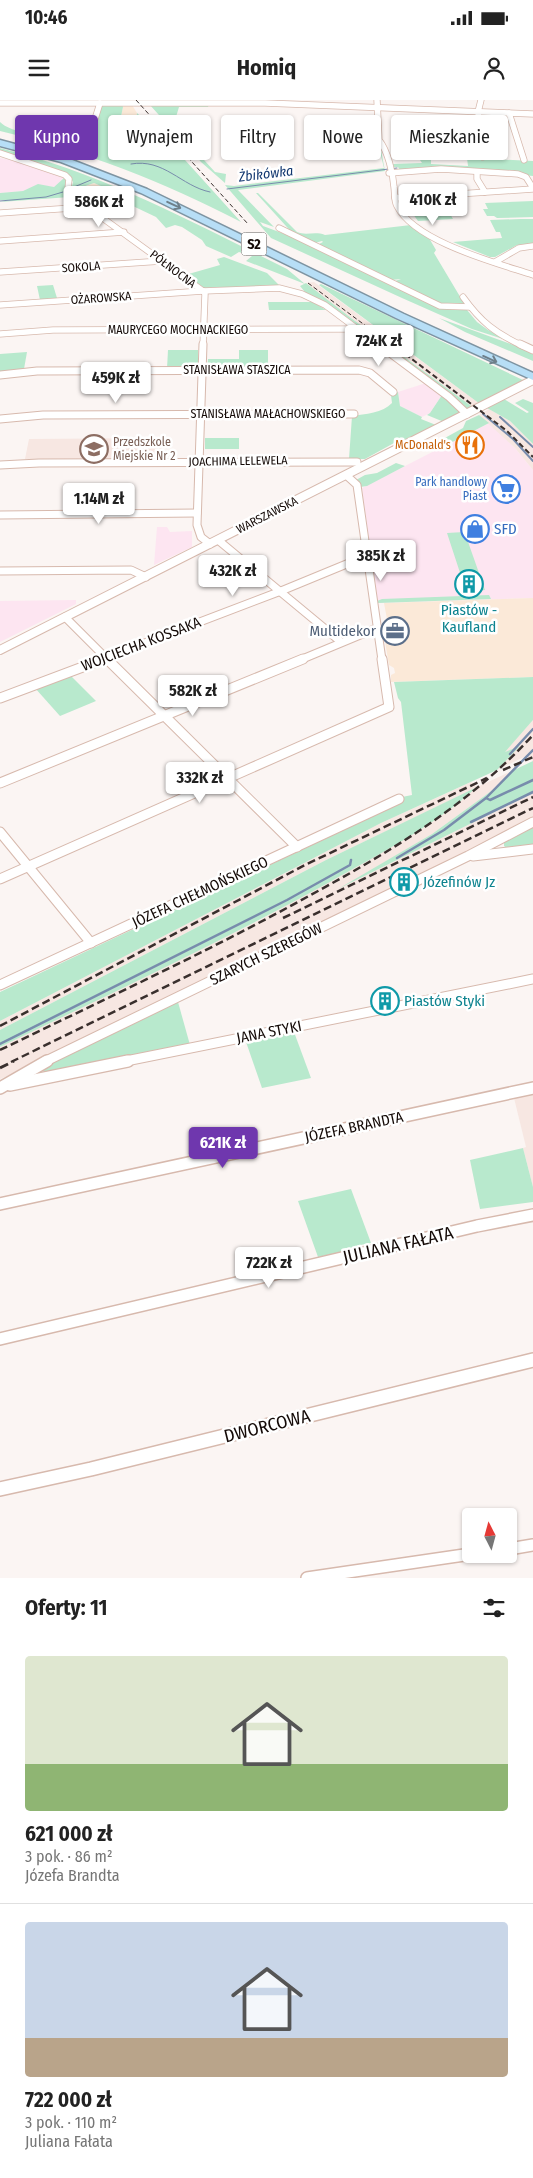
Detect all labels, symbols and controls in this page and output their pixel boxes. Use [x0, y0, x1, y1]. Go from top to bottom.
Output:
text: 10:46 [25, 6, 67, 29]
icon: menu [25, 54, 53, 82]
text: Homiq [237, 54, 296, 81]
icon: person [480, 54, 508, 82]
chip: Kupno [15, 115, 98, 160]
chip: Wynajem [108, 115, 211, 160]
chip: Filtry [221, 115, 294, 160]
chip: Nowe [304, 115, 381, 160]
chip: Mieszkanie [391, 115, 508, 160]
water label: Żbikówka [237, 161, 294, 186]
pin: 410K zł [387, 184, 479, 226]
pin: 586K zł [53, 186, 145, 228]
text: 410K zł [409, 190, 457, 209]
text: 586K zł [74, 192, 124, 211]
one-way arrow [166, 201, 181, 210]
road number: S2 [242, 232, 266, 256]
street label: PÓŁNOCNA [147, 246, 200, 291]
street label: SOKOLA [61, 259, 102, 275]
street label: OŻAROWSKA [70, 288, 132, 307]
street label: MAURYCEGO MOCHNACKIEGO [108, 323, 248, 337]
pin: 724K zł [333, 324, 425, 367]
text: 724K zł [356, 331, 402, 350]
one-way arrow [482, 354, 497, 364]
pin: 459K zł [70, 362, 162, 404]
street label: STANISŁAWA STASZICA [183, 363, 291, 377]
text: 459K zł [92, 368, 140, 387]
street label: STANISŁAWA MAŁACHOWSKIEGO [190, 407, 346, 421]
restaurant icon: McDonald's [455, 430, 485, 460]
school or university icon: Przedszkole Miejskie Nr 2 [79, 434, 109, 464]
place label: Przedszkole Miejskie Nr 2 [113, 435, 176, 463]
place label: McDonald's [395, 438, 451, 452]
street label: JOACHIMA LELEWELA [188, 453, 288, 469]
supermarket icon: Park handlowy Piast [491, 474, 521, 504]
place label: Park handlowy Piast [415, 475, 488, 503]
pin: 1.14M zł [47, 482, 151, 525]
text: 1.14M zł [74, 489, 124, 508]
street label: WARSZAWSKA [234, 493, 301, 536]
shop icon: SFD [460, 514, 490, 544]
place label: SFD [494, 520, 517, 538]
pin: 385K zł [335, 540, 427, 582]
text: 385K zł [357, 546, 405, 565]
pin: 432K zł [187, 554, 279, 597]
text: 432K zł [209, 561, 257, 580]
building icon: Piastów - Kaufland [454, 569, 484, 599]
place label: Piastów - Kaufland [441, 601, 497, 636]
street label: WOJCIECHA KOSSAKA [79, 613, 203, 675]
office icon: Multidekor [380, 616, 410, 646]
place label: Multidekor [309, 622, 377, 640]
pin: 582K zł [147, 674, 239, 717]
text: 582K zł [169, 681, 217, 700]
pin: 332K zł [154, 762, 246, 804]
text: 332K zł [177, 768, 223, 787]
street label: JÓZEFA CHEŁMOŃSKIEGO [129, 853, 271, 931]
building icon: Józefinów Jz [389, 867, 419, 897]
place label: Józefinów Jz [423, 873, 495, 891]
street label: SZARYCH SZEREGÓW [207, 919, 325, 989]
building icon: Piastów Styki [370, 986, 400, 1016]
place label: Piastów Styki [404, 992, 485, 1010]
street label: JANA STYKI [235, 1017, 303, 1047]
street label: JÓZEFA BRANDTA [303, 1108, 405, 1146]
pin: 621K zł [177, 1126, 269, 1169]
text: 621K zł [200, 1133, 246, 1152]
street label: JULIANA FAŁATA [341, 1222, 456, 1268]
pin: 722K zł [223, 1246, 315, 1289]
text: 722K zł [246, 1253, 292, 1272]
street label: DWORCOWA [222, 1405, 313, 1447]
north arrow [462, 1508, 518, 1562]
map controls [462, 1508, 517, 1563]
icon: filters [480, 1594, 508, 1622]
text: Oferty: 11 [25, 1595, 107, 1621]
icon: home [222, 1689, 312, 1779]
text: 621 000 zł [25, 1821, 113, 1847]
text: 3 pok. · 86 m² [25, 1847, 112, 1866]
text: Józefa Brandta [25, 1866, 120, 1885]
icon: home [222, 1954, 312, 2044]
text: 722 000 zł [25, 2087, 112, 2113]
text: 3 pok. · 110 m² [25, 2113, 117, 2132]
text: Juliana Fałata [25, 2132, 113, 2151]

